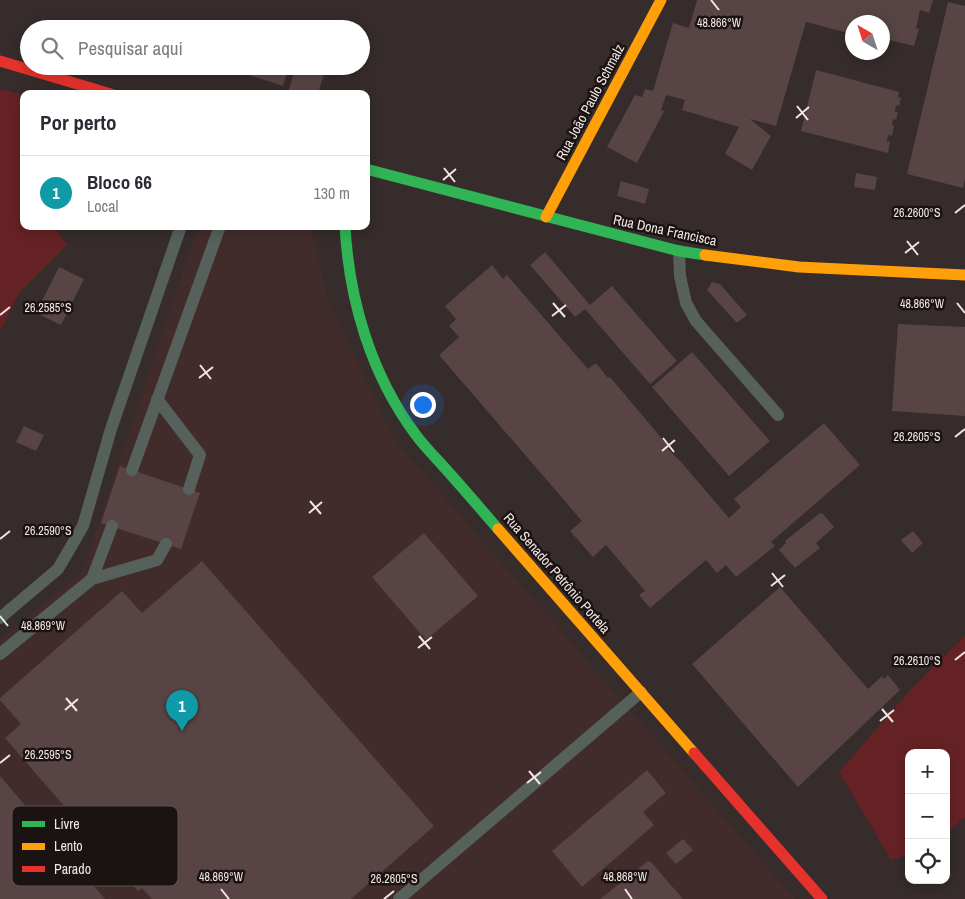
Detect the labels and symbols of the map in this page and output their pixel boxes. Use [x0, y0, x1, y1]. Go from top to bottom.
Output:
text: 48.866°W [697, 15, 742, 31]
north arrow [845, 15, 890, 60]
street label: Rua João Paulo Schmalz [552, 41, 628, 163]
text: 26.2600°S [894, 205, 941, 221]
street label: Rua Dona Francisca [612, 210, 719, 250]
text: 48.866°W [900, 296, 945, 312]
text: 26.2585°S [25, 300, 72, 316]
your location [410, 392, 436, 418]
text: 26.2605°S [894, 429, 941, 445]
street label: Rua Senador Petrônio Portela [500, 509, 615, 637]
text: 26.2590°S [25, 523, 72, 539]
text: 48.869°W [21, 618, 66, 634]
text: 26.2610°S [894, 653, 941, 669]
pin: 1 [166, 690, 198, 731]
text: 26.2595°S [25, 747, 72, 763]
legend [12, 806, 178, 886]
text: Livre [54, 815, 80, 833]
text: Lento [54, 837, 83, 855]
text: Parado [54, 860, 91, 878]
text: 48.869°W [199, 869, 244, 885]
text: 48.868°W [603, 869, 648, 885]
text: 26.2605°S [371, 871, 418, 887]

